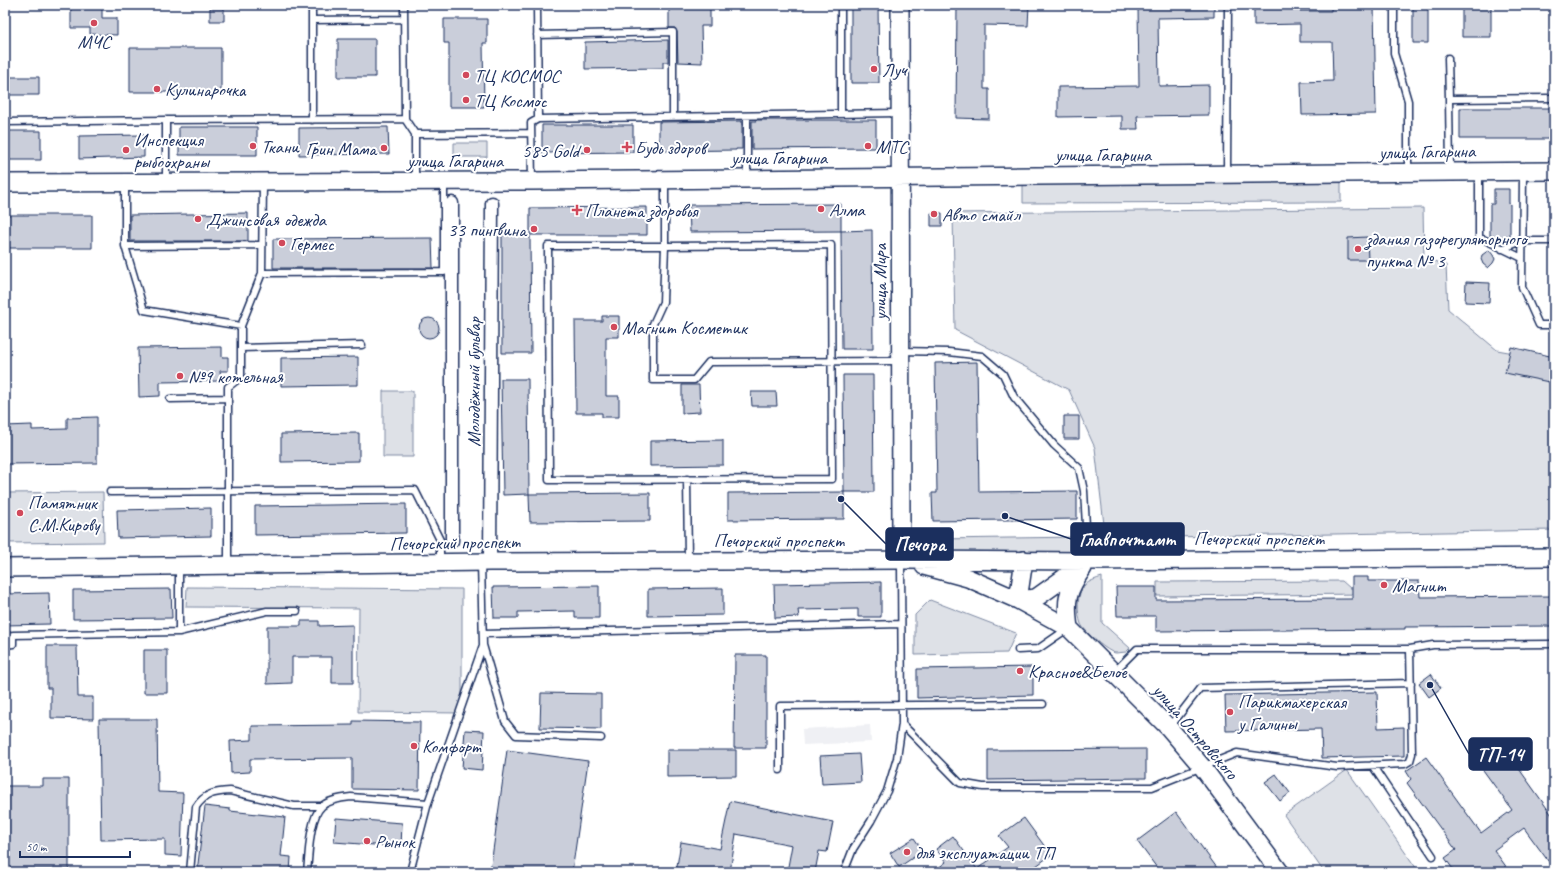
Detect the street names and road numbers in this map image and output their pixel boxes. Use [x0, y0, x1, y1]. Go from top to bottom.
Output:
street label: улица Гагарина [1378, 139, 1477, 165]
street label: улица Гагарина [1054, 143, 1153, 167]
street label: улица Гагарина [730, 146, 829, 170]
street label: улица Гагарина [406, 149, 505, 173]
street label: улица Мира [868, 242, 892, 321]
street label: Молодёжный бульвар [462, 315, 486, 447]
street label: Печорский проспект [1194, 527, 1326, 551]
street label: Печорский проспект [714, 529, 846, 553]
street label: Печорский проспект [389, 530, 522, 556]
street label: улица Островского [1146, 678, 1244, 785]

